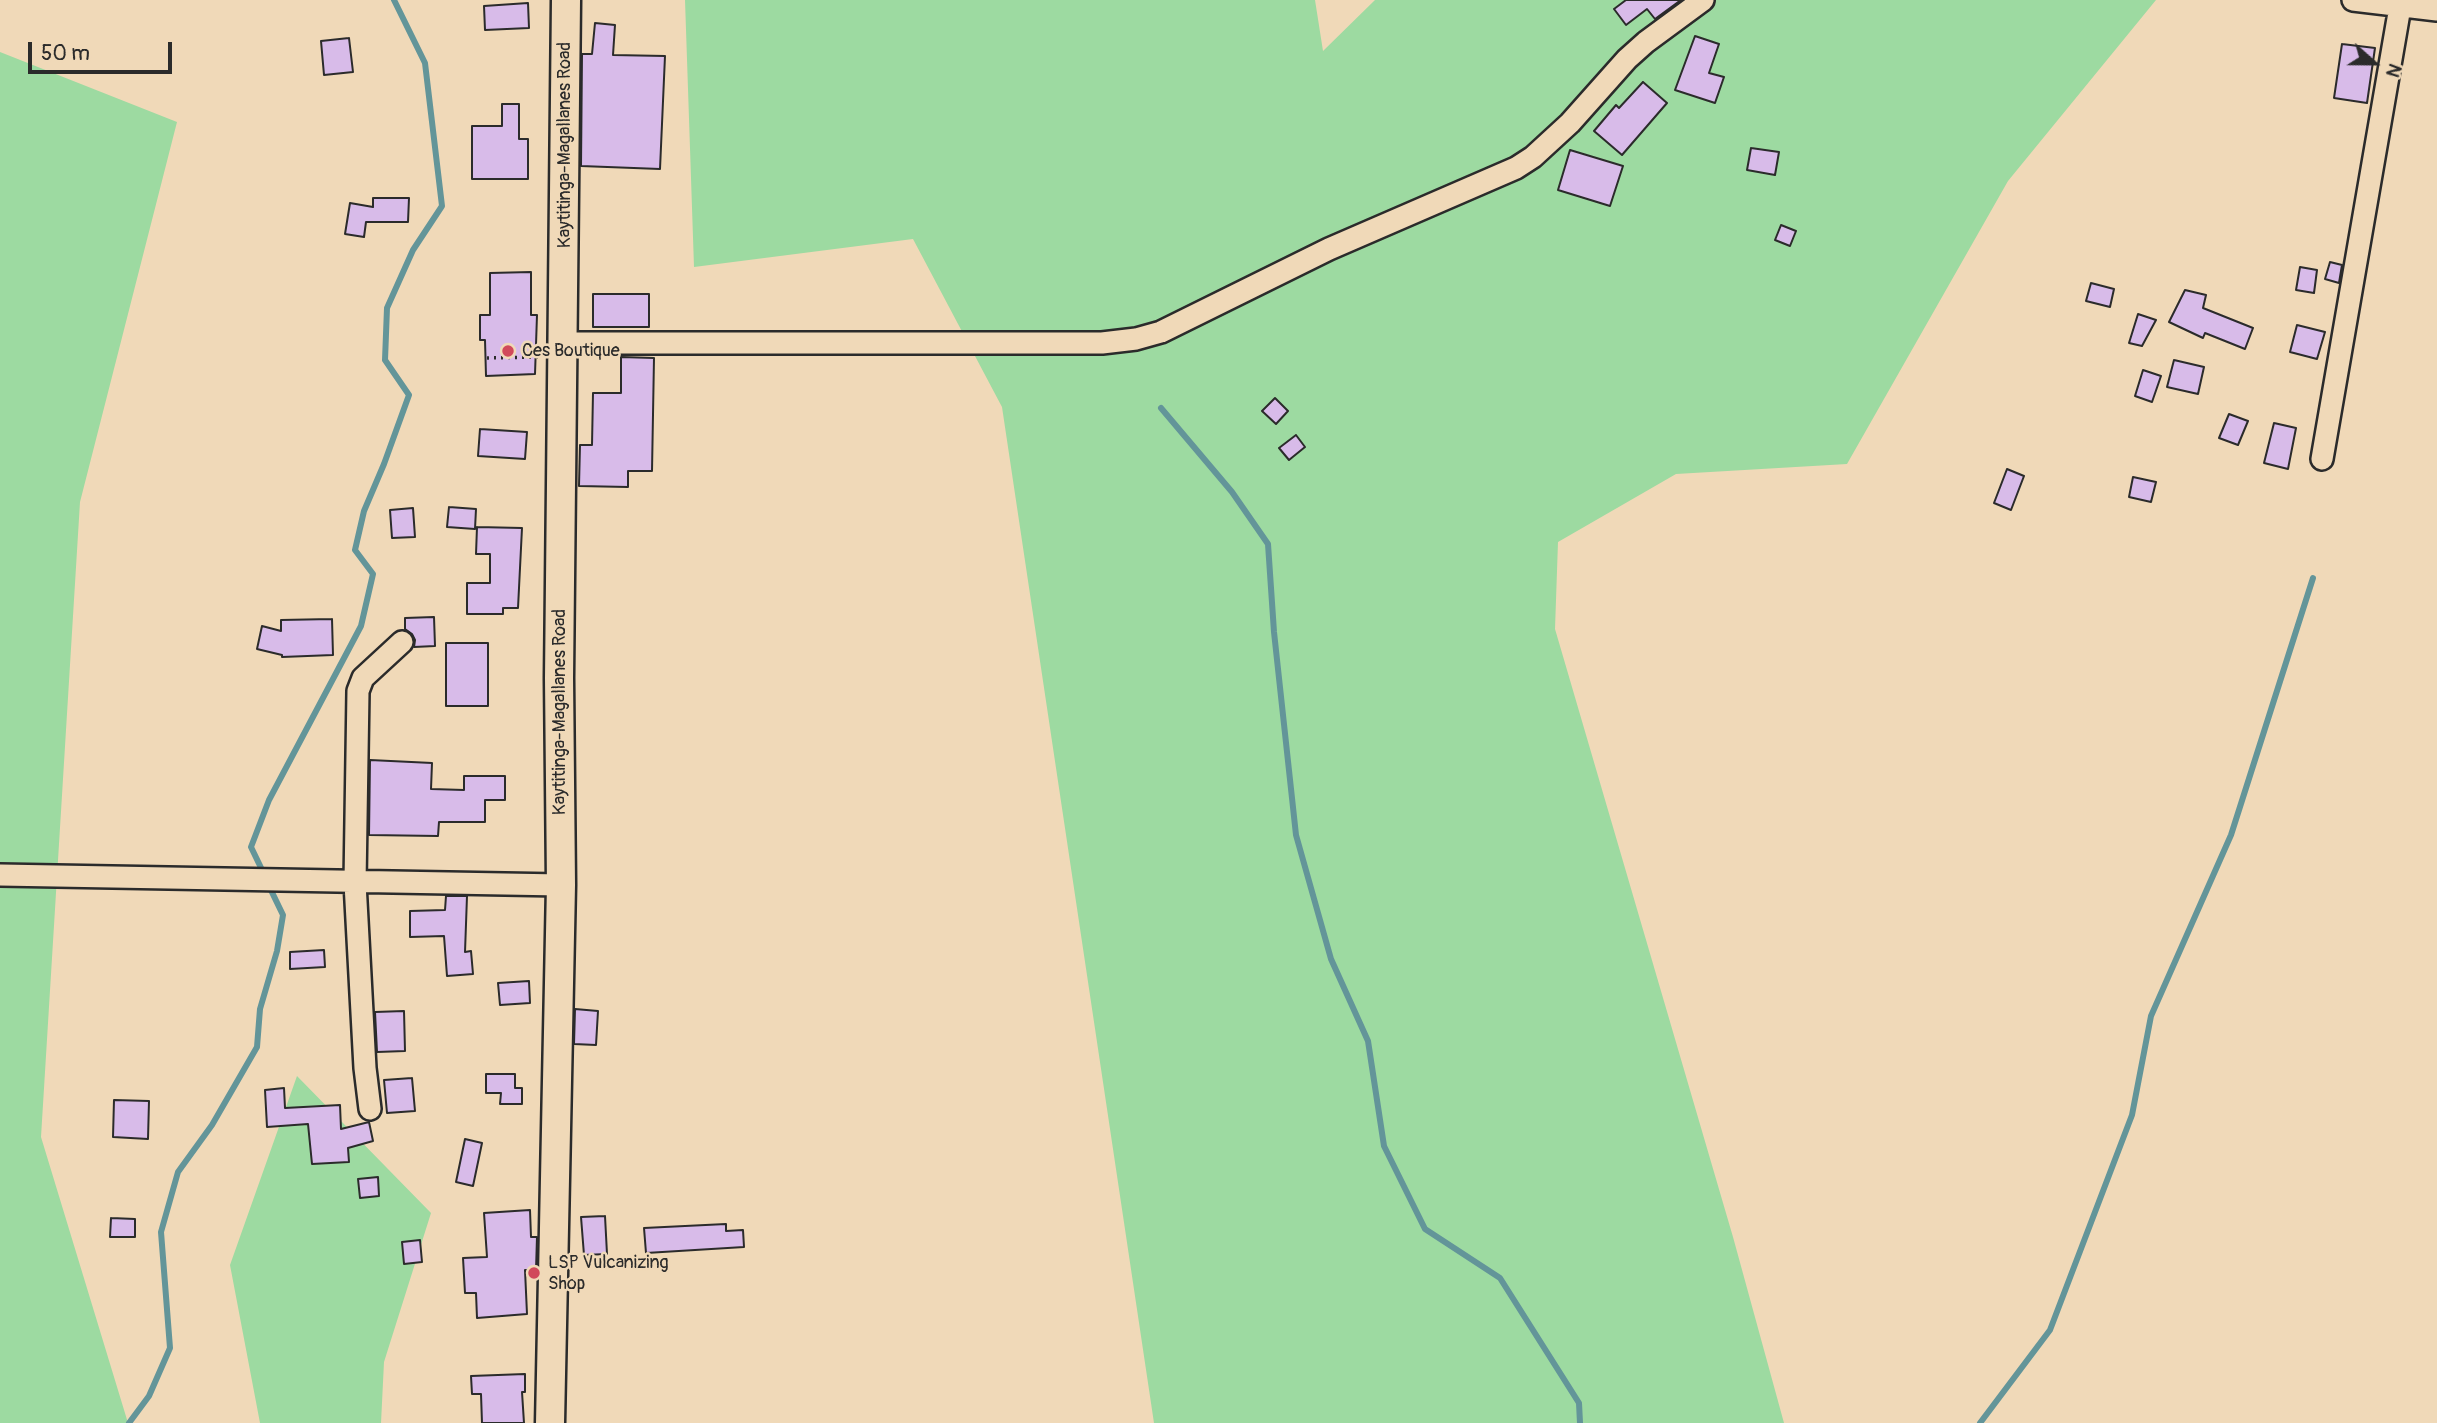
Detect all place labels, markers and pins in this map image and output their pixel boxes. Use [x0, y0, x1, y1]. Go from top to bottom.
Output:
place label: Ces Boutique [522, 340, 620, 362]
marker: Ces Boutique [500, 343, 516, 359]
place label: LSP Vulcanizing Shop [548, 1252, 669, 1294]
marker: LSP Vulcanizing Shop [526, 1265, 542, 1281]

